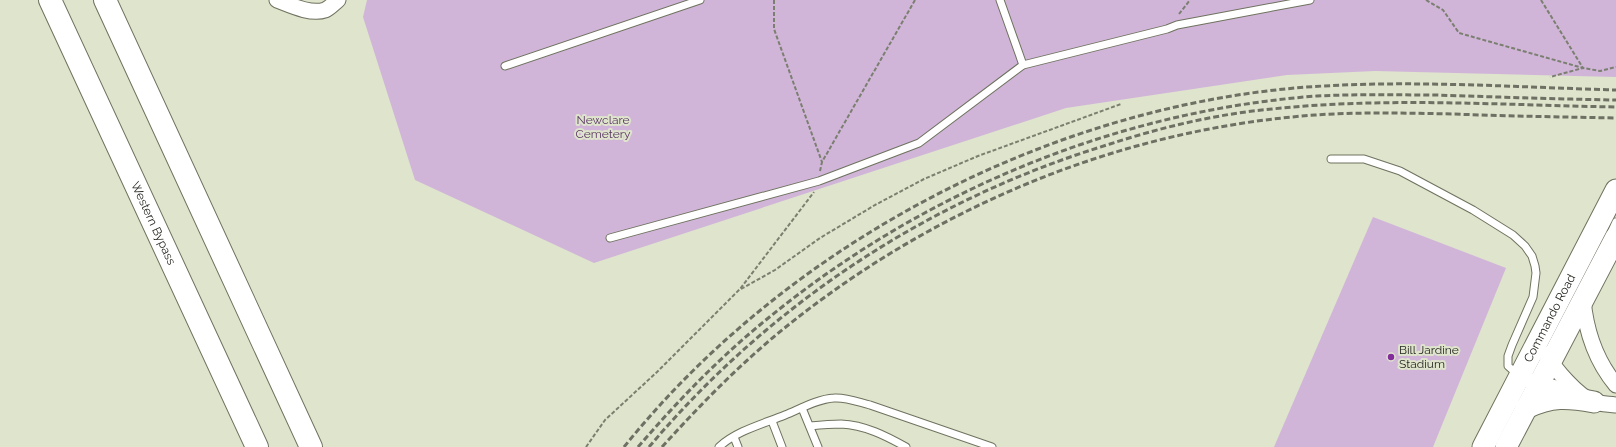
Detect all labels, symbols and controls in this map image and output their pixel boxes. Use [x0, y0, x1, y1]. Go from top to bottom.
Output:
park label: Newclare Cemetery [576, 113, 631, 141]
street label: Western Bypass [128, 180, 179, 267]
street label: Commando Road [1521, 272, 1578, 365]
place label: Bill Jardine Stadium [1399, 343, 1459, 371]
marker: Bill Jardine Stadium [1386, 352, 1396, 362]

